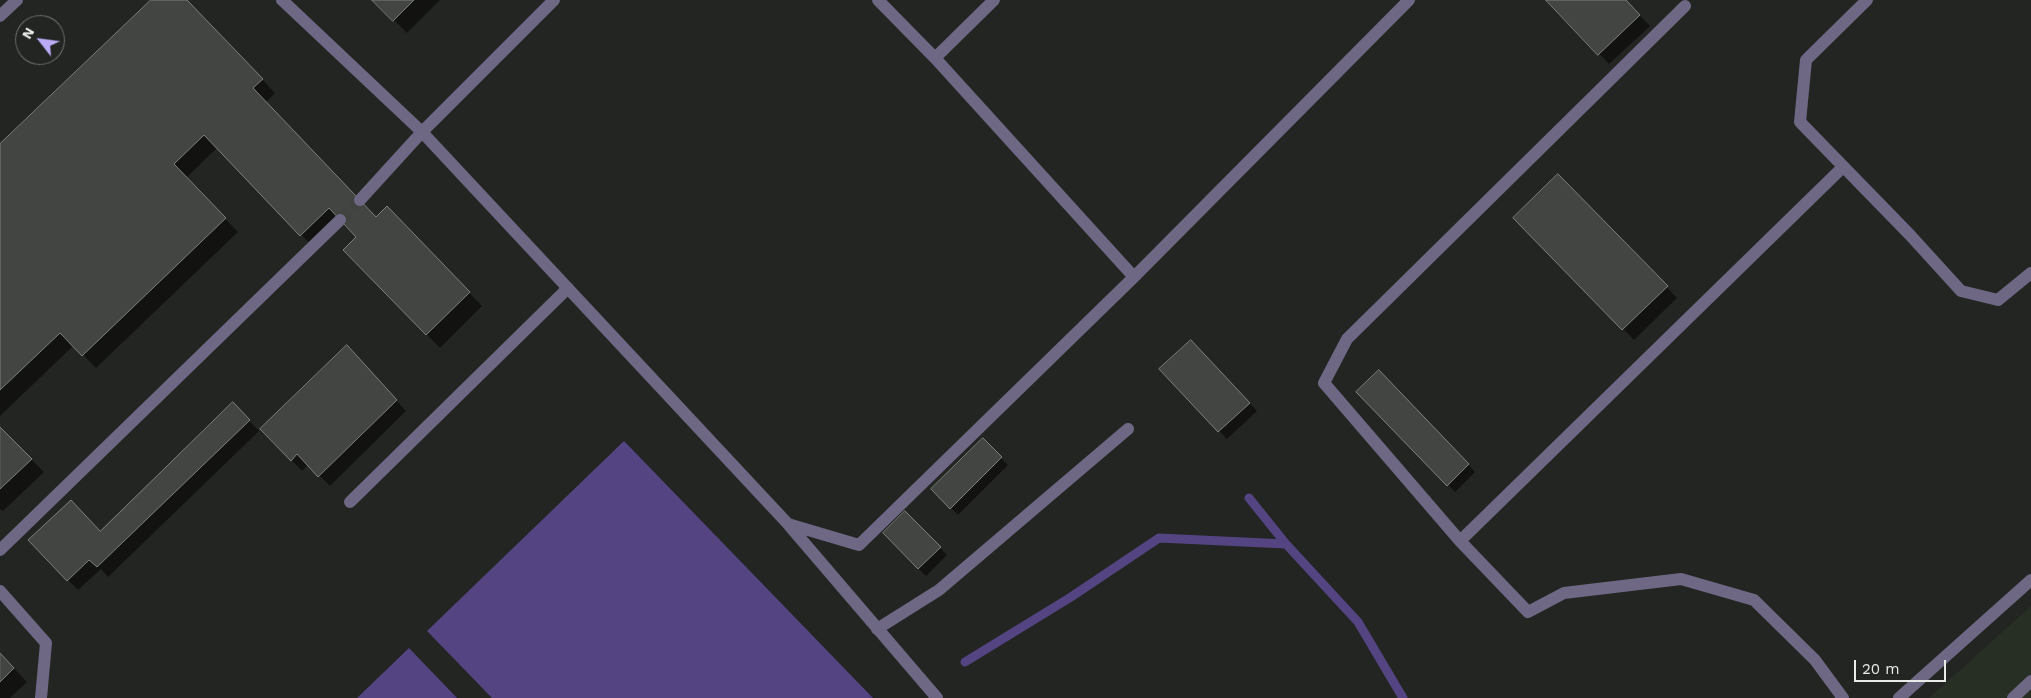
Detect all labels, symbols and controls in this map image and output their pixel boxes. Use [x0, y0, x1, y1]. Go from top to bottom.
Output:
north arrow [15, 15, 65, 65]
text: N [18, 25, 37, 41]
scale bar [1856, 650, 1948, 682]
text: 20 m [1862, 660, 1900, 678]

